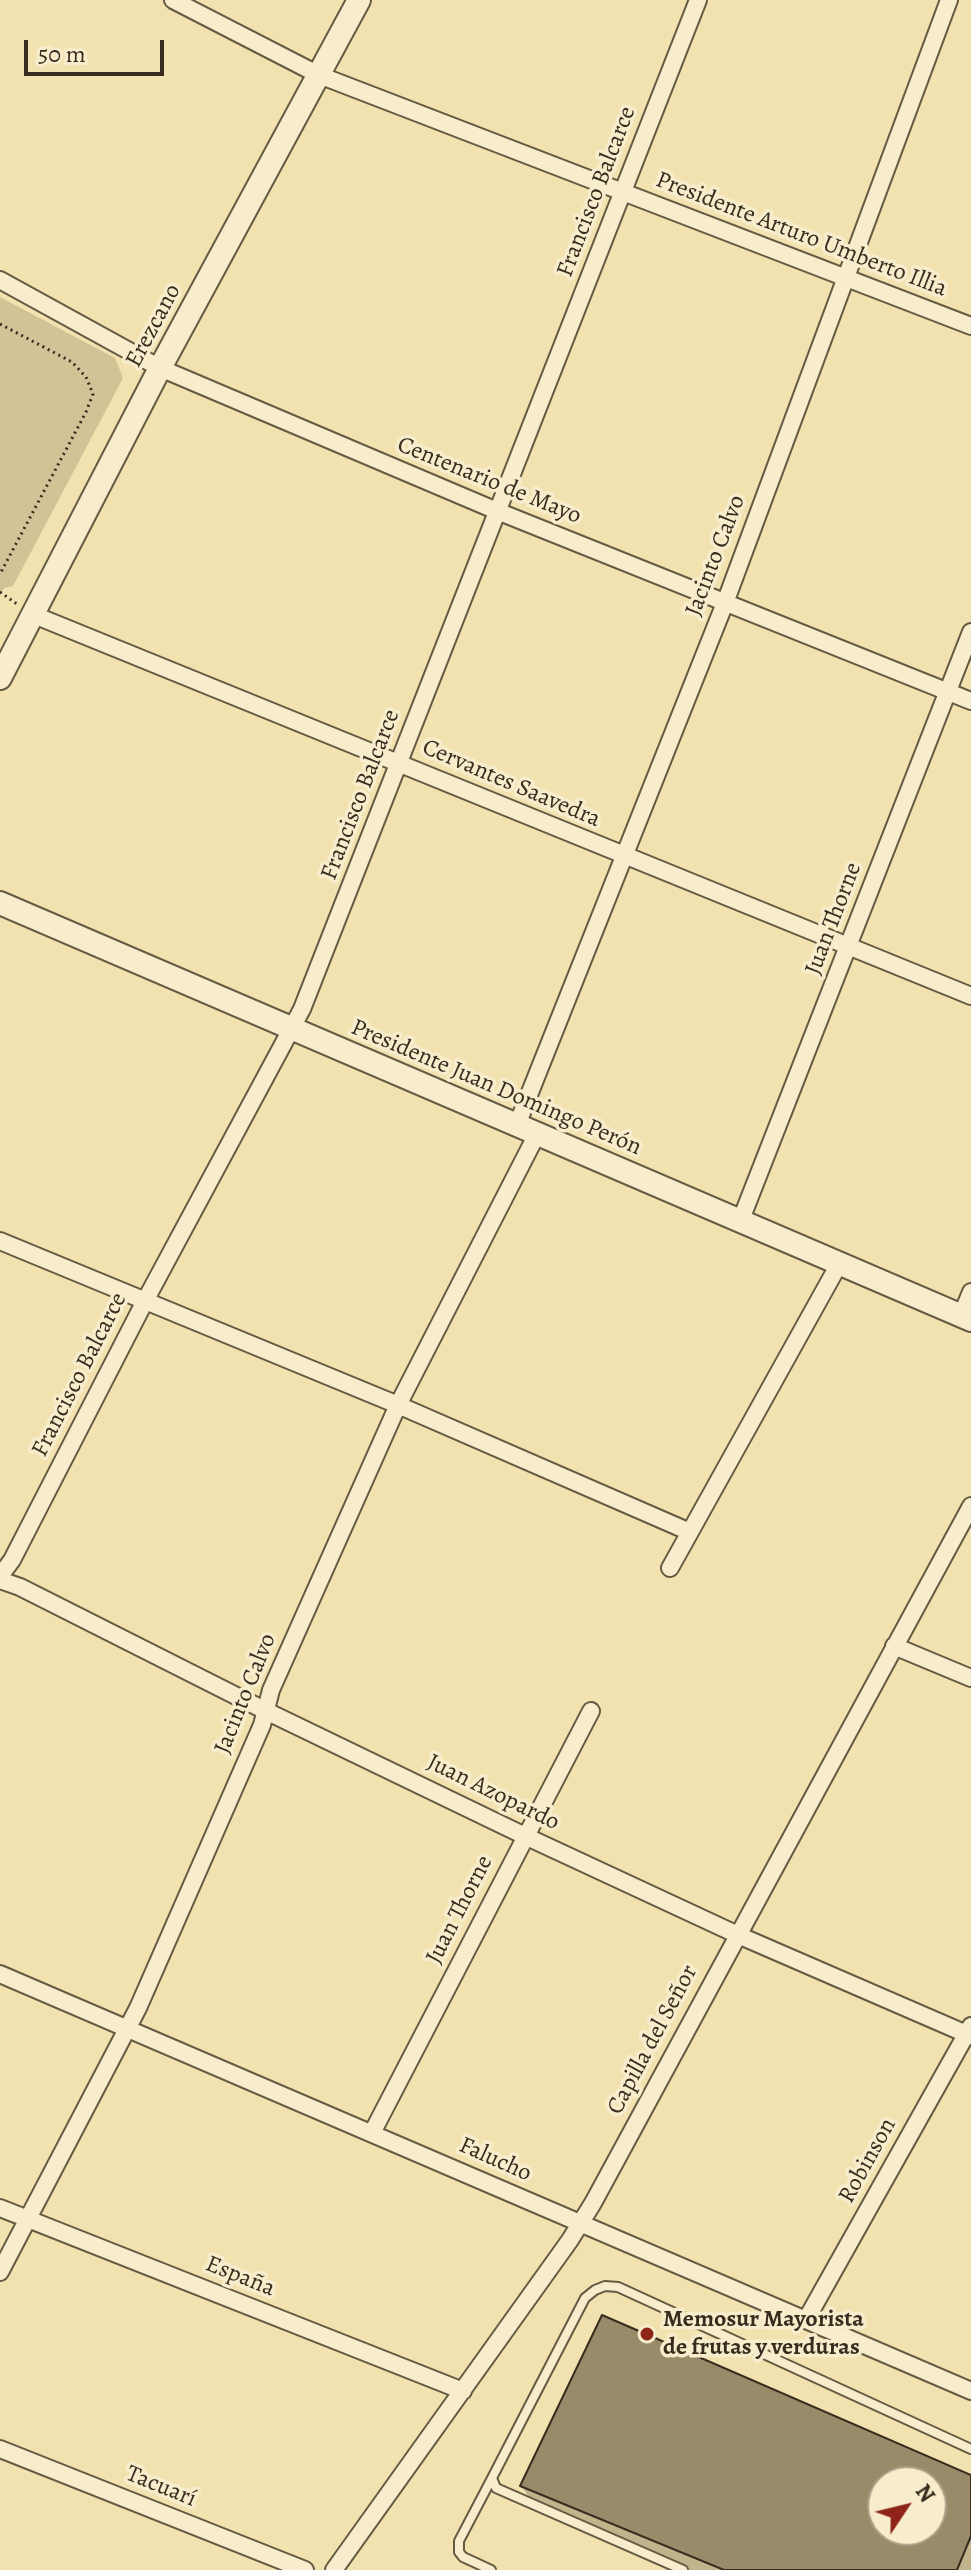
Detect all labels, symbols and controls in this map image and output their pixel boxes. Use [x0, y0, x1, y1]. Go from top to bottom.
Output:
scale bar [28, 24, 168, 74]
text: 50 m [38, 38, 86, 70]
street label: Francisco Balcarce [551, 103, 643, 281]
street label: Presidente Arturo Umberto Illia [651, 166, 951, 304]
street label: Erezcano [120, 279, 188, 373]
street label: Centenario de Mayo [393, 431, 585, 531]
street label: Jacinto Calvo [680, 491, 752, 621]
street label: Francisco Balcarce [315, 706, 407, 884]
street label: Cervantes Saavedra [418, 733, 604, 835]
street label: Juan Thorne [799, 859, 869, 979]
street label: Presidente Juan Domingo Perón [346, 1014, 646, 1162]
street label: Francisco Balcarce [26, 1288, 134, 1462]
street label: Jacinto Calvo [209, 1630, 283, 1758]
street label: Juan Azopardo [422, 1749, 564, 1837]
street label: Juan Thorne [420, 1851, 500, 1969]
street label: Capilla del Señor [602, 1960, 704, 2120]
street label: Robinson [833, 2113, 903, 2209]
street label: Falucho [454, 2131, 536, 2189]
street label: España [201, 2250, 279, 2304]
place label: Memosur Mayorista de frutas y verduras [663, 2306, 864, 2362]
marker: Memosur Mayorista de frutas y verduras [638, 2325, 656, 2343]
street label: Tacuarí [122, 2460, 200, 2514]
north arrow [867, 2466, 947, 2546]
text: N [908, 2478, 942, 2509]

